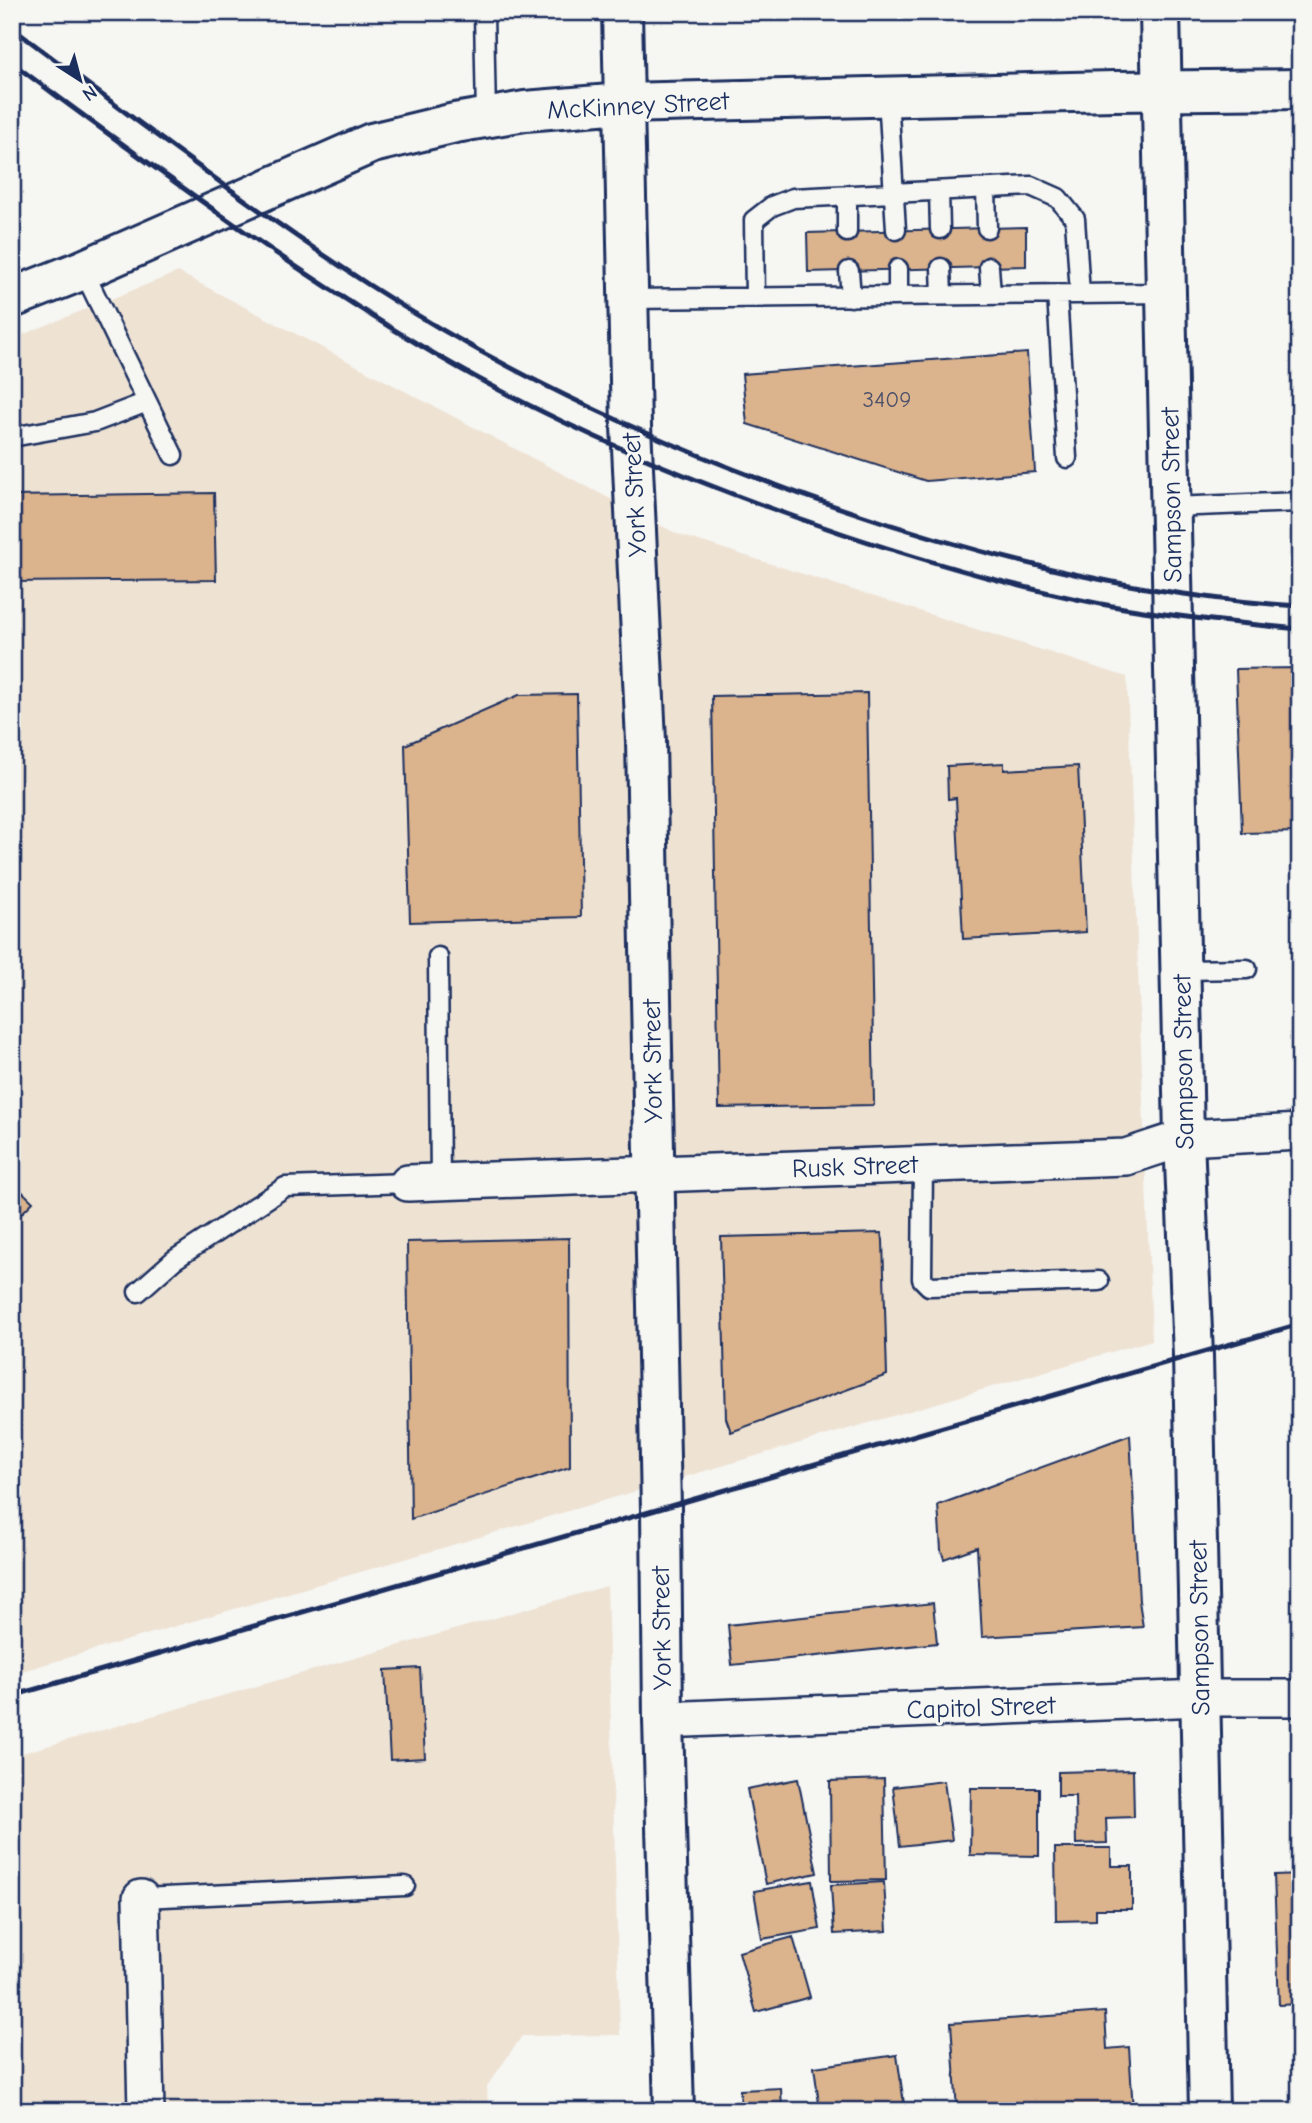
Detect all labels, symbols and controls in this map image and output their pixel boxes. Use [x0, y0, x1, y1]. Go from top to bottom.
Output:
north arrow [46, 46, 116, 116]
text: N [78, 80, 101, 105]
street label: McKinney Street [546, 86, 731, 126]
house number: 3409 [863, 386, 912, 413]
street label: Sampson Street [1155, 405, 1189, 583]
street label: York Street [617, 431, 653, 558]
street label: Sampson Street [1167, 972, 1201, 1150]
street label: York Street [637, 997, 669, 1123]
street label: Rusk Street [792, 1150, 920, 1184]
street label: Sampson Street [1183, 1538, 1217, 1716]
street label: York Street [646, 1564, 678, 1690]
street label: Capitol Street [906, 1690, 1058, 1726]

